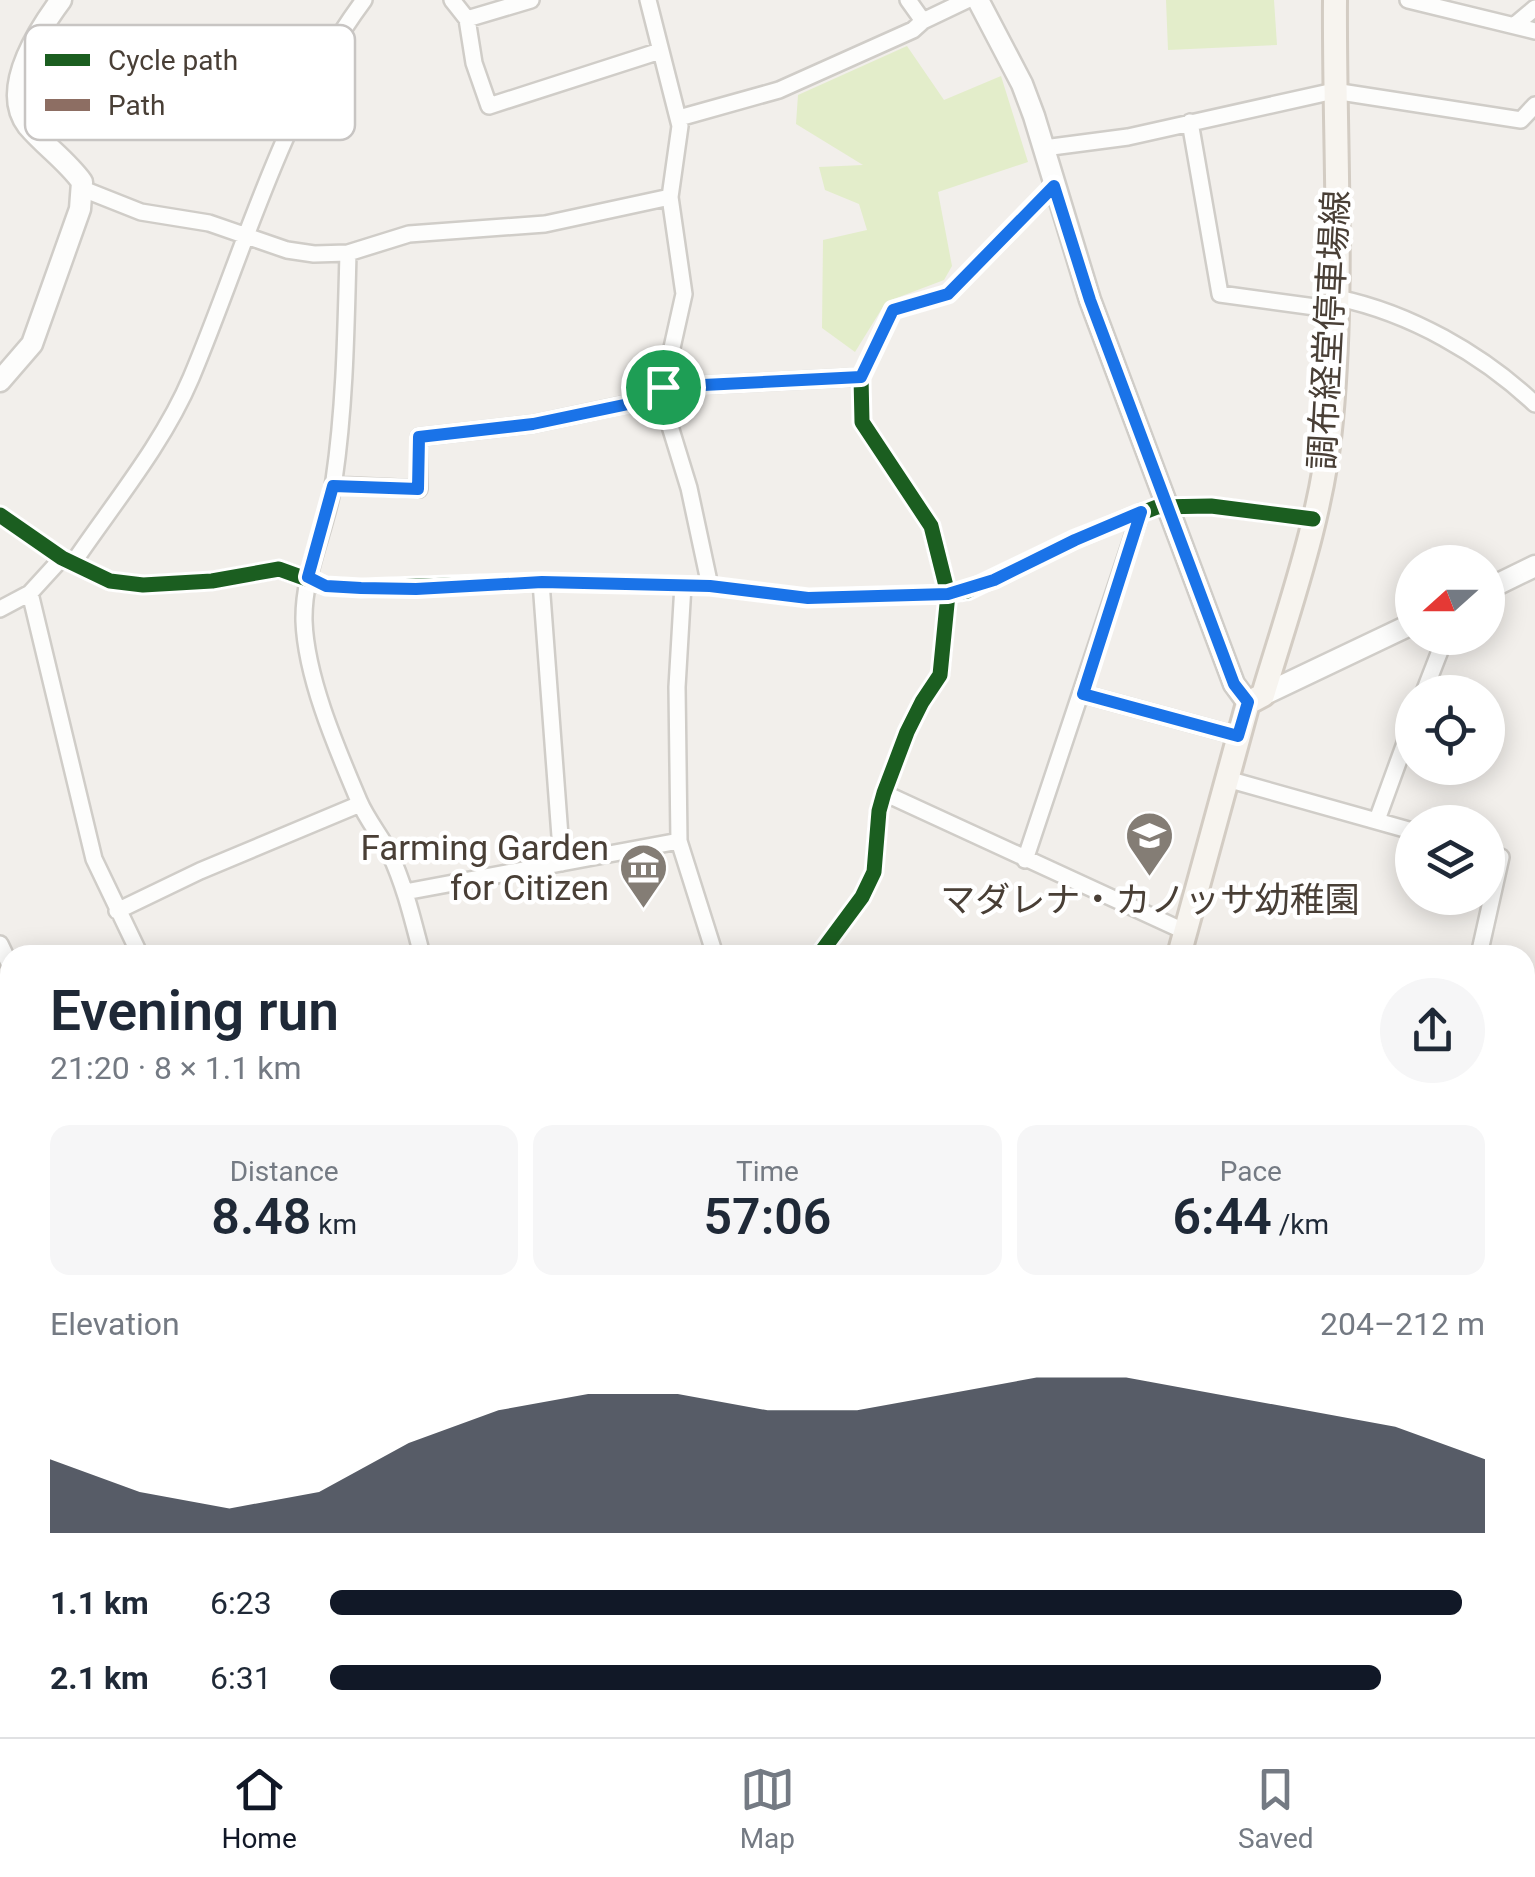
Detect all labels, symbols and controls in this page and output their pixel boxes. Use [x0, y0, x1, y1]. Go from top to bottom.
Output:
legend [25, 25, 355, 140]
text: Cycle path [108, 44, 238, 77]
text: Path [108, 89, 165, 122]
street label: 調布経堂停車場線 [1302, 189, 1357, 471]
pin [621, 345, 706, 430]
icon: arrive [636, 360, 691, 415]
north arrow [1395, 545, 1505, 655]
map controls [1395, 545, 1505, 915]
button: locate [1395, 675, 1505, 785]
button: layers [1395, 805, 1505, 915]
school or university icon: マダレナ・カノッサ幼稚園 [1124, 810, 1176, 878]
place label: Farming Garden for Citizen [360, 828, 609, 909]
museum icon: Farming Garden for Citizen [618, 842, 670, 910]
place label: マダレナ・カノッサ幼稚園 [940, 880, 1360, 921]
button: share [1380, 978, 1485, 1083]
text: Evening run [50, 979, 339, 1043]
text: 21:20 · 8 × 1.1 km [50, 1049, 301, 1087]
text: Distance [230, 1155, 339, 1188]
text: Time [736, 1155, 799, 1188]
text: Pace [1220, 1155, 1282, 1188]
text: 8.48 [211, 1188, 311, 1246]
text: 57:06 [704, 1188, 831, 1246]
text: 6:44 [1173, 1188, 1272, 1246]
text: km [311, 1208, 357, 1241]
text: /km [1272, 1208, 1329, 1241]
text: Elevation [50, 1305, 180, 1343]
text: 204–212 m [1320, 1305, 1485, 1343]
text: 1.1 km [50, 1584, 149, 1622]
text: 6:23 [210, 1584, 272, 1622]
text: 2.1 km [50, 1659, 149, 1697]
text: 6:31 [210, 1659, 272, 1697]
tab: Home [221, 1762, 297, 1855]
tab: Map [740, 1762, 795, 1855]
tab: Saved [1238, 1762, 1314, 1855]

